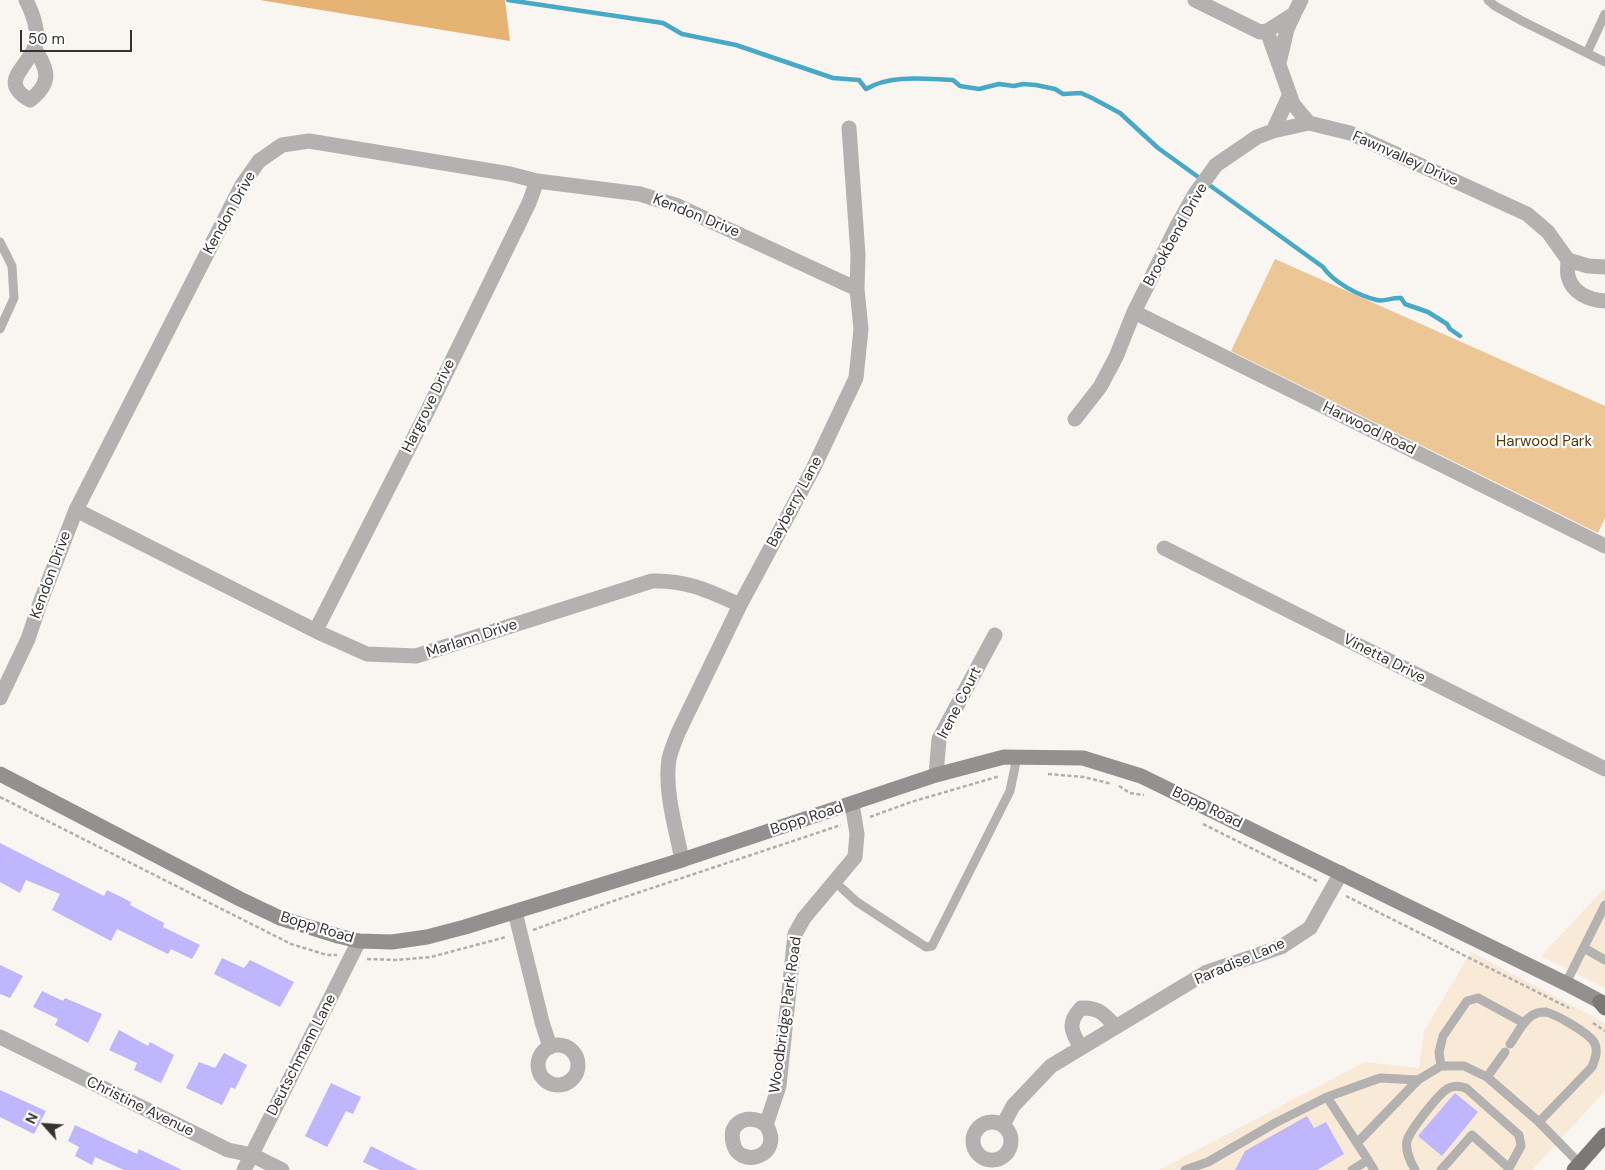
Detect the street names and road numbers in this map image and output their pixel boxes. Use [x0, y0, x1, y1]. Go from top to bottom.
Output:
street label: Fawnvalley Drive [1349, 128, 1461, 190]
street label: Kendon Drive [200, 168, 260, 258]
street label: Brookbend Drive [1140, 180, 1212, 290]
street label: Kendon Drive [650, 190, 742, 242]
street label: Hargrove Drive [399, 356, 459, 456]
street label: Harwood Road [1320, 399, 1418, 459]
street label: Bayberry Lane [764, 454, 826, 550]
street label: Kendon Drive [27, 529, 75, 621]
street label: Marlann Drive [424, 616, 520, 662]
street label: Vinetta Drive [1340, 631, 1428, 687]
street label: Irene Court [934, 664, 986, 742]
street label: Bopp Road [1169, 783, 1245, 833]
street label: Bopp Road [768, 799, 846, 839]
street label: Bopp Road [278, 908, 356, 948]
street label: Paradise Lane [1192, 935, 1288, 989]
street label: Woodbridge Park Road [766, 936, 806, 1094]
street label: Deutschmann Lane [264, 991, 340, 1119]
street label: Christine Avenue [83, 1073, 197, 1141]

